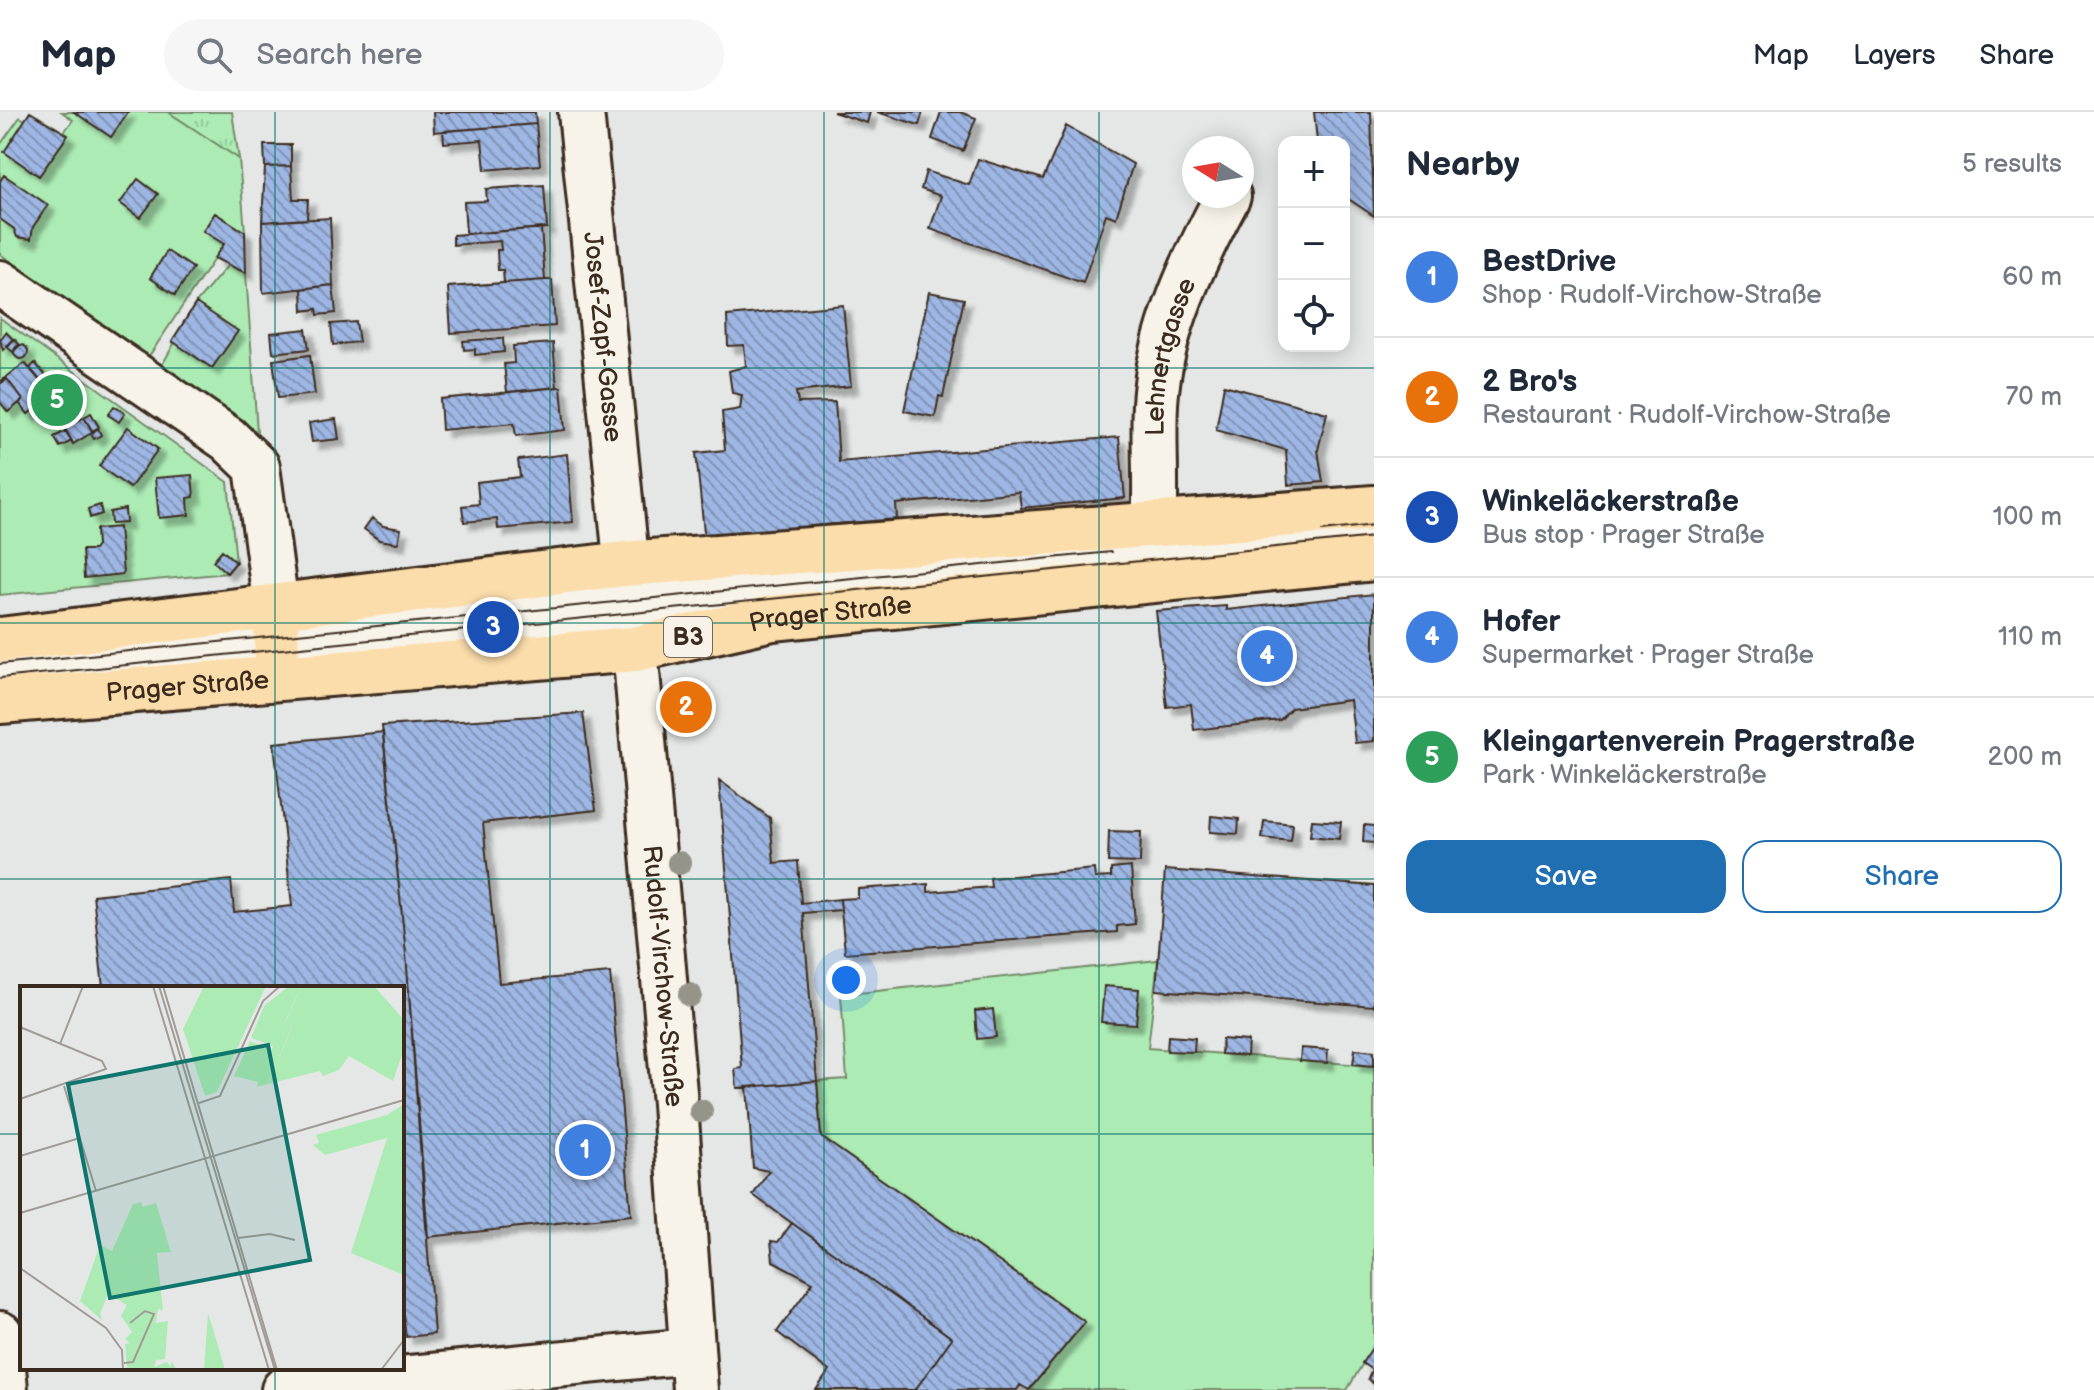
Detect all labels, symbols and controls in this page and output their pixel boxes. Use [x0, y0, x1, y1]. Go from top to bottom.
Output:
search box [164, 19, 724, 91]
text: Map [40, 33, 116, 78]
icon: search [192, 33, 236, 77]
text: Search here [256, 37, 423, 73]
text: Map [1753, 39, 1809, 72]
text: Layers [1853, 39, 1936, 72]
text: Share [1980, 39, 2054, 72]
north arrow [1182, 136, 1254, 208]
map controls [1278, 136, 1350, 352]
button: + [1278, 136, 1350, 208]
text: Nearby [1406, 144, 1520, 185]
text: 5 results [1962, 149, 2062, 180]
button: − [1278, 208, 1350, 280]
street label: Josef-Zapf-Gasse [576, 230, 628, 444]
text: BestDrive [1482, 244, 1616, 280]
text: 1 [1427, 262, 1437, 293]
text: 60 m [2002, 262, 2062, 293]
street label: Lehnertgasse [1140, 274, 1203, 436]
button: locate [1278, 280, 1350, 352]
text: Shop · Rudolf-Virchow-Straße [1482, 280, 1822, 311]
text: 2 Bro's [1482, 364, 1577, 400]
pin: 5 [31, 370, 83, 430]
text: 2 [1424, 382, 1440, 413]
text: 70 m [2005, 382, 2062, 413]
text: Restaurant · Rudolf-Virchow-Straße [1482, 400, 1891, 431]
text: Winkeläckerstraße [1482, 484, 1739, 520]
text: 3 [1424, 502, 1440, 533]
text: 100 m [1993, 502, 2062, 533]
text: Bus stop · Prager Straße [1482, 520, 1765, 551]
street label: Prager Straße [746, 590, 913, 640]
pin: 3 [467, 597, 519, 657]
text: Hofer [1482, 604, 1560, 640]
road number: B3 [664, 617, 712, 657]
text: 4 [1424, 622, 1440, 653]
text: 110 m [1998, 622, 2062, 653]
pin: 4 [1241, 626, 1293, 686]
text: Supermarket · Prager Straße [1482, 640, 1814, 671]
street label: Prager Straße [105, 665, 270, 709]
pin: 2 [660, 677, 712, 737]
text: Kleingartenverein Pragerstraße [1482, 724, 1915, 760]
text: 5 [1424, 742, 1440, 773]
text: 200 m [1988, 742, 2062, 773]
text: Park · Winkeläckerstraße [1482, 760, 1767, 791]
button: Save [1406, 840, 1726, 913]
button: Share [1742, 840, 2062, 913]
street label: Rudolf-Virchow-Straße [635, 844, 689, 1108]
your location [826, 960, 866, 1000]
inset map [20, 986, 404, 1370]
pin: 1 [559, 1120, 611, 1180]

